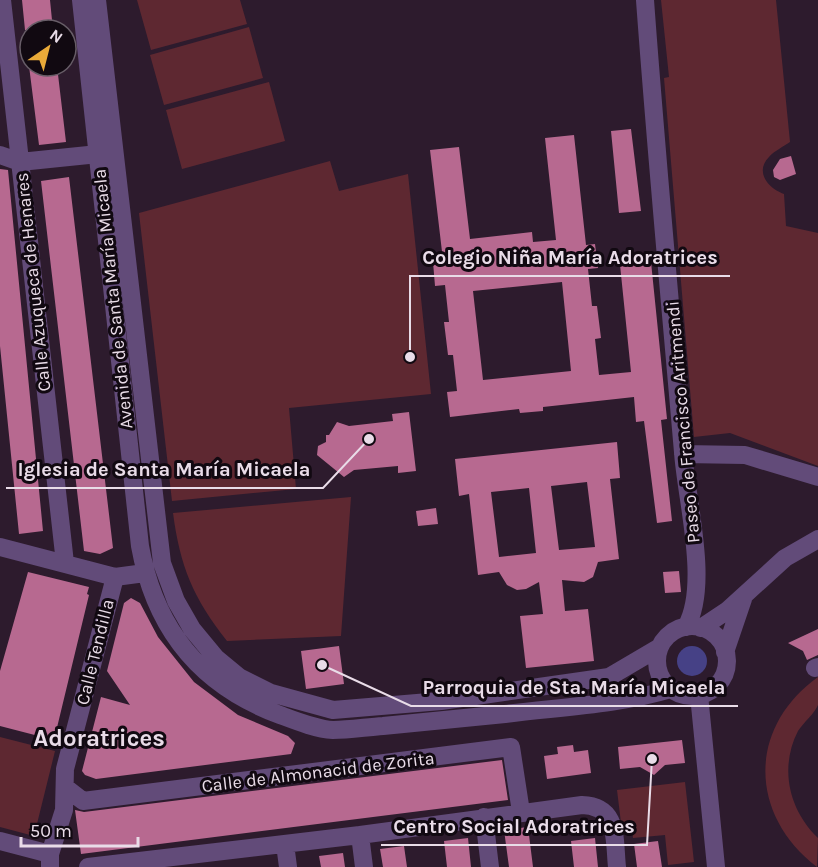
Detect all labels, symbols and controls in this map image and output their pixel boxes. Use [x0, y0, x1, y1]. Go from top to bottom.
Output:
north arrow [18, 18, 78, 78]
text: N [46, 25, 66, 47]
street label: Avenida de Santa María Micaela [88, 168, 138, 430]
street label: Calle Azuqueca de Henares [11, 171, 55, 393]
callout: Colegio Niña María Adoratrices [410, 238, 730, 276]
text: Colegio Niña María Adoratrices [422, 246, 718, 269]
street label: Paseo de Francisco Aritmendi [661, 300, 705, 544]
callout: Iglesia de Santa María Micaela [6, 450, 323, 488]
text: Iglesia de Santa María Micaela [18, 458, 310, 481]
street label: Calle Tendilla [71, 597, 119, 707]
callout: Parroquia de Sta. María Micaela [411, 668, 738, 706]
text: Parroquia de Sta. María Micaela [422, 676, 726, 699]
district label: Adoratrices [33, 724, 165, 752]
street label: Calle de Almonacid de Zorita [200, 747, 436, 797]
callout: Centro Social Adoratrices [381, 807, 647, 845]
scale bar [21, 810, 138, 848]
text: Centro Social Adoratrices [393, 815, 635, 838]
text: 50 m [30, 820, 72, 842]

